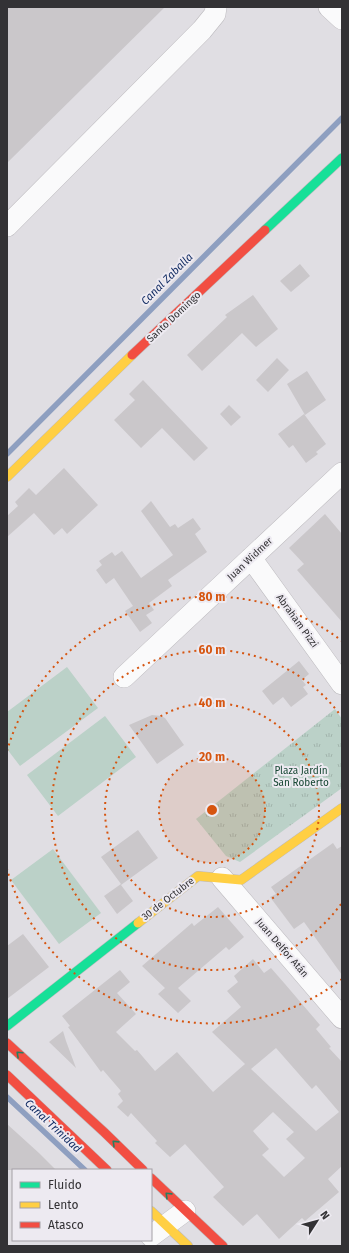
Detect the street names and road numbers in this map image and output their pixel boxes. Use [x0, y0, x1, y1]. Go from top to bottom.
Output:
street label: Santo Domingo [145, 289, 203, 345]
street label: Juan Widmer [225, 535, 275, 583]
street label: Abraham Pizzi [274, 592, 321, 650]
street label: 30 de Octubre [139, 875, 197, 923]
street label: Juan Delfor Atán [253, 916, 311, 980]

